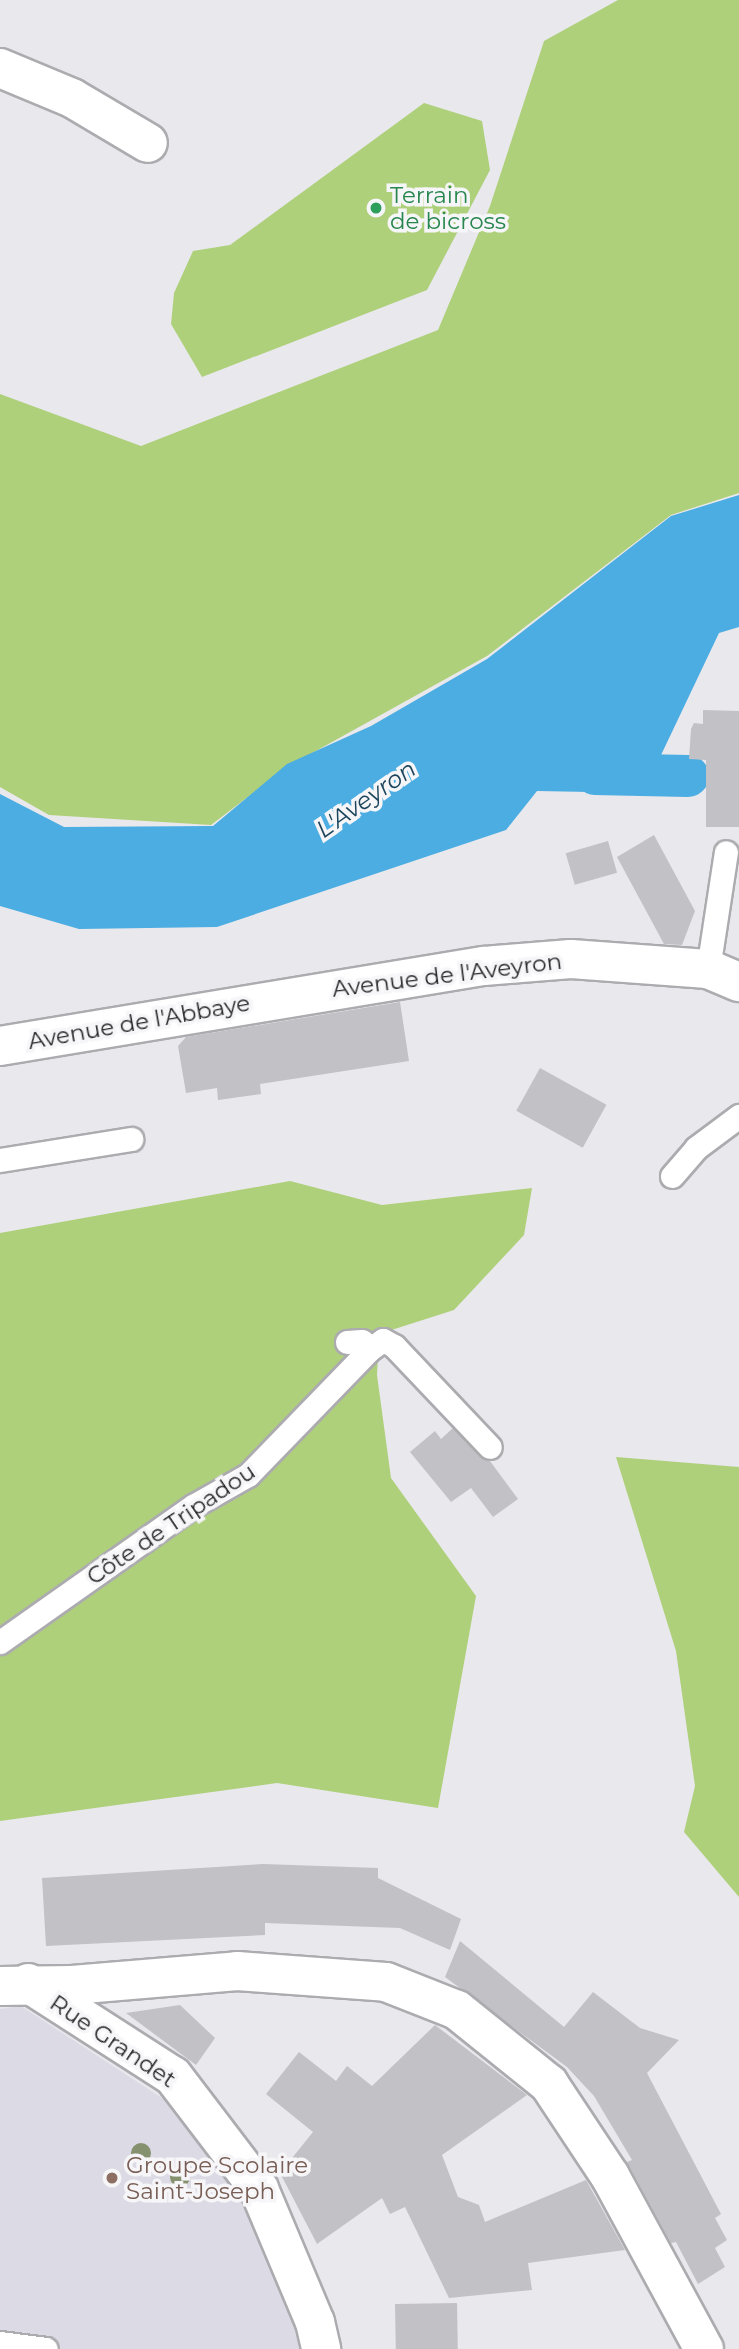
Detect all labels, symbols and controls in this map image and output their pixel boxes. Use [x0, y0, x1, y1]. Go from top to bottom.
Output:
place label: Terrain de bicross [390, 181, 506, 235]
marker: Terrain de bicross [368, 200, 384, 216]
water label: L'Aveyron [311, 754, 421, 844]
street label: Avenue de l'Aveyron [331, 947, 563, 1003]
street label: Avenue de l'Abbaye [26, 989, 252, 1055]
street label: Côte de Tripadou [82, 1457, 260, 1591]
street label: Rue Grandet [45, 1989, 181, 2093]
place label: Groupe Scolaire Saint-Joseph [126, 2151, 308, 2205]
marker: Groupe Scolaire Saint-Joseph [104, 2170, 120, 2186]

